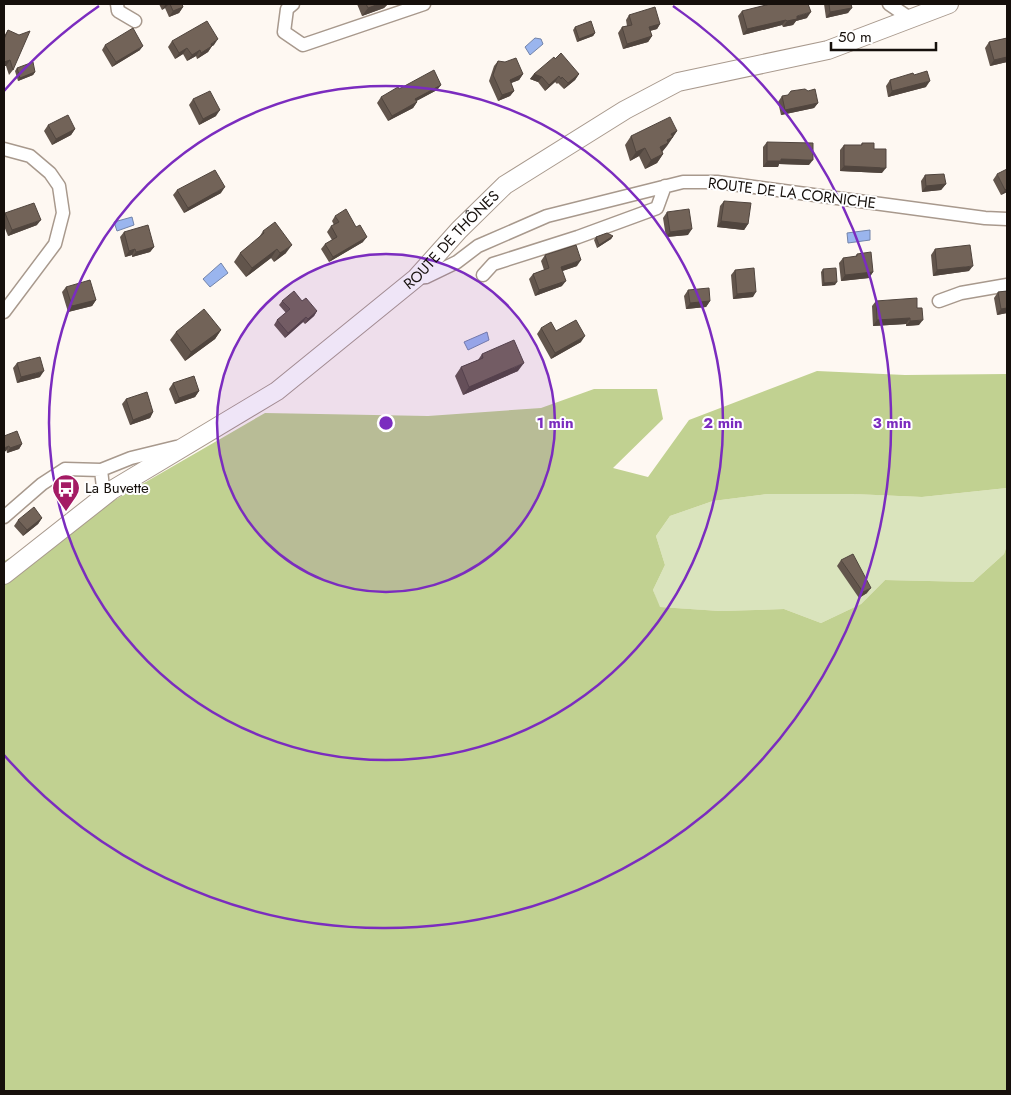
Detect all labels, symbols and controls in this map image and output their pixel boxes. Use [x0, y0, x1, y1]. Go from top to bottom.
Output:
scale bar [831, 20, 936, 52]
text: 50 m [838, 26, 872, 48]
street label: ROUTE DE LA CORNICHE [707, 172, 877, 214]
street label: ROUTE DE THÔNES [399, 185, 504, 295]
text: 1 min [536, 412, 574, 434]
text: 2 min [703, 412, 743, 434]
text: 3 min [873, 412, 911, 434]
centre of rings [377, 414, 395, 432]
bus stop icon: La Buvette [51, 473, 81, 512]
place label: La Buvette [85, 477, 149, 499]

